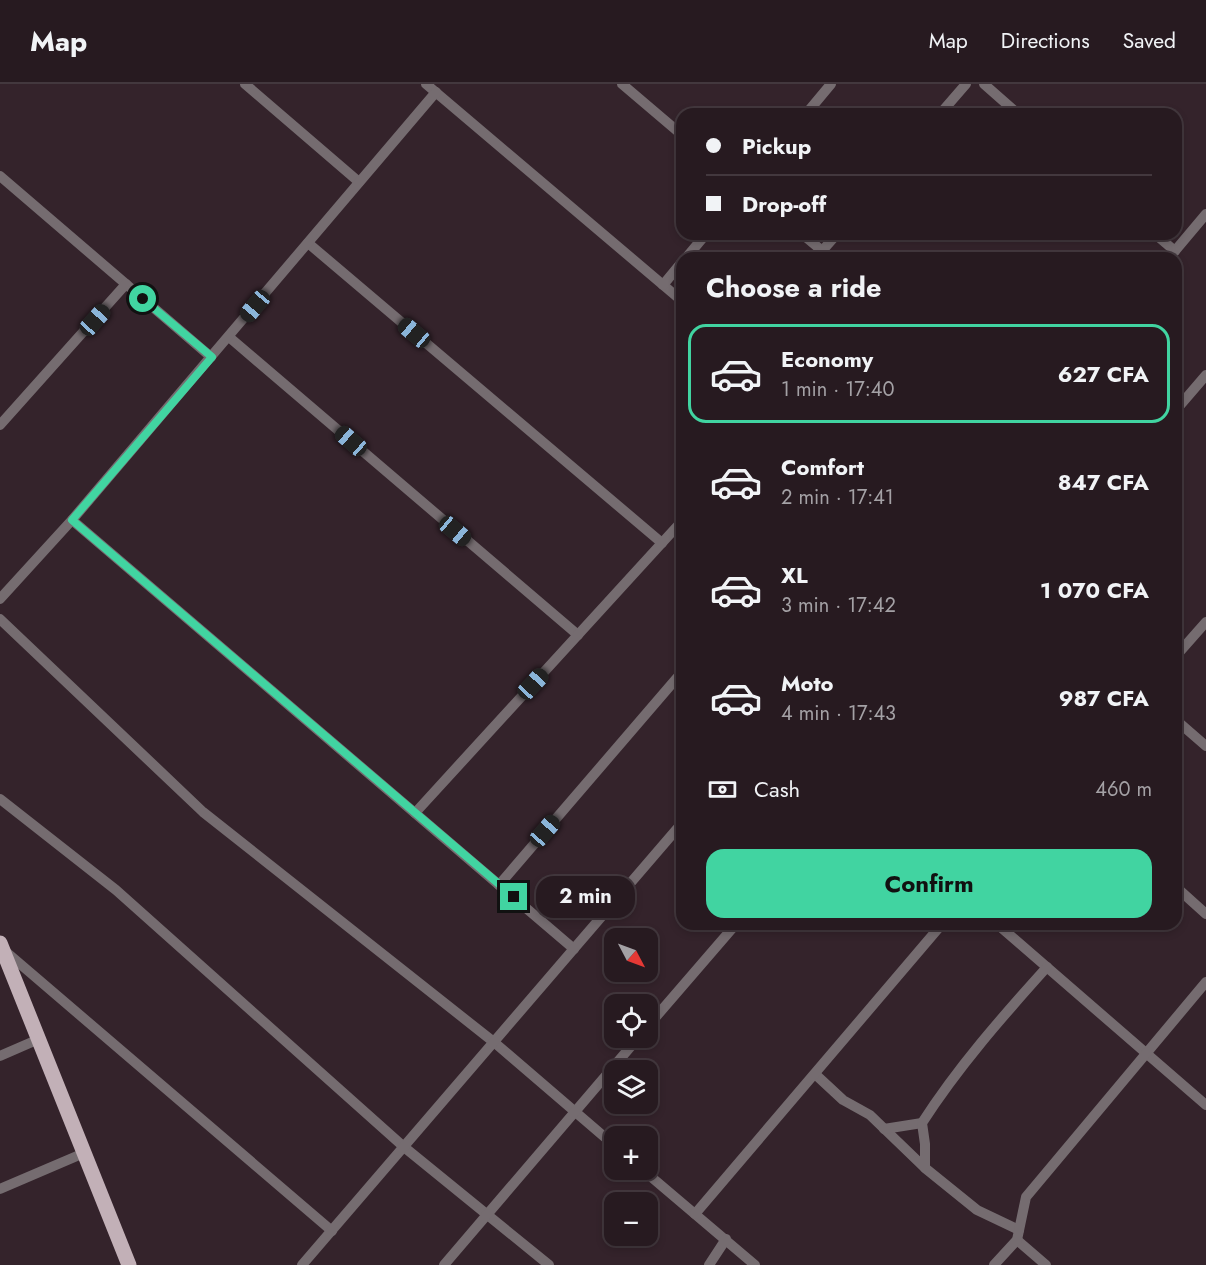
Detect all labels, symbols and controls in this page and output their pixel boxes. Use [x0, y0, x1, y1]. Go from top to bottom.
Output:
text: Map [30, 21, 87, 62]
text: Map [929, 26, 968, 56]
text: Directions [1001, 26, 1090, 56]
text: Saved [1123, 26, 1176, 56]
text: Pickup [742, 130, 811, 162]
text: Drop-off [742, 188, 826, 220]
text: Choose a ride [706, 268, 881, 307]
route start [129, 285, 156, 312]
car [237, 286, 273, 326]
car [76, 301, 114, 339]
car [394, 315, 434, 351]
text: Economy [781, 343, 873, 375]
icon: car [709, 347, 763, 401]
text: 627 CFA [1058, 358, 1149, 390]
text: 1 min · 17:40 [781, 375, 894, 404]
car [332, 422, 370, 460]
text: Comfort [781, 451, 864, 483]
icon: car [709, 455, 763, 509]
text: 847 CFA [1058, 466, 1149, 498]
text: 2 min · 17:41 [781, 483, 894, 512]
car [435, 513, 475, 549]
text: XL [781, 559, 808, 591]
icon: car [709, 563, 763, 617]
text: 1 070 CFA [1040, 574, 1149, 606]
text: 3 min · 17:42 [781, 591, 896, 620]
car [514, 665, 552, 703]
text: Moto [781, 667, 834, 699]
icon: car [709, 671, 763, 725]
text: 987 CFA [1059, 682, 1149, 714]
text: 4 min · 17:43 [781, 699, 896, 728]
icon: cash [706, 773, 739, 806]
text: Cash [754, 773, 800, 805]
text: 460 m [1095, 775, 1152, 804]
car [526, 812, 564, 850]
button: Confirm [706, 849, 1152, 918]
callout: 2 min [535, 876, 634, 918]
text: 2 min [559, 882, 612, 911]
route end [500, 883, 527, 910]
north arrow [604, 928, 658, 982]
map controls [604, 928, 658, 1246]
button: locate [604, 994, 658, 1048]
button: layers [604, 1060, 658, 1114]
button: + [604, 1126, 658, 1180]
button: − [604, 1192, 658, 1246]

